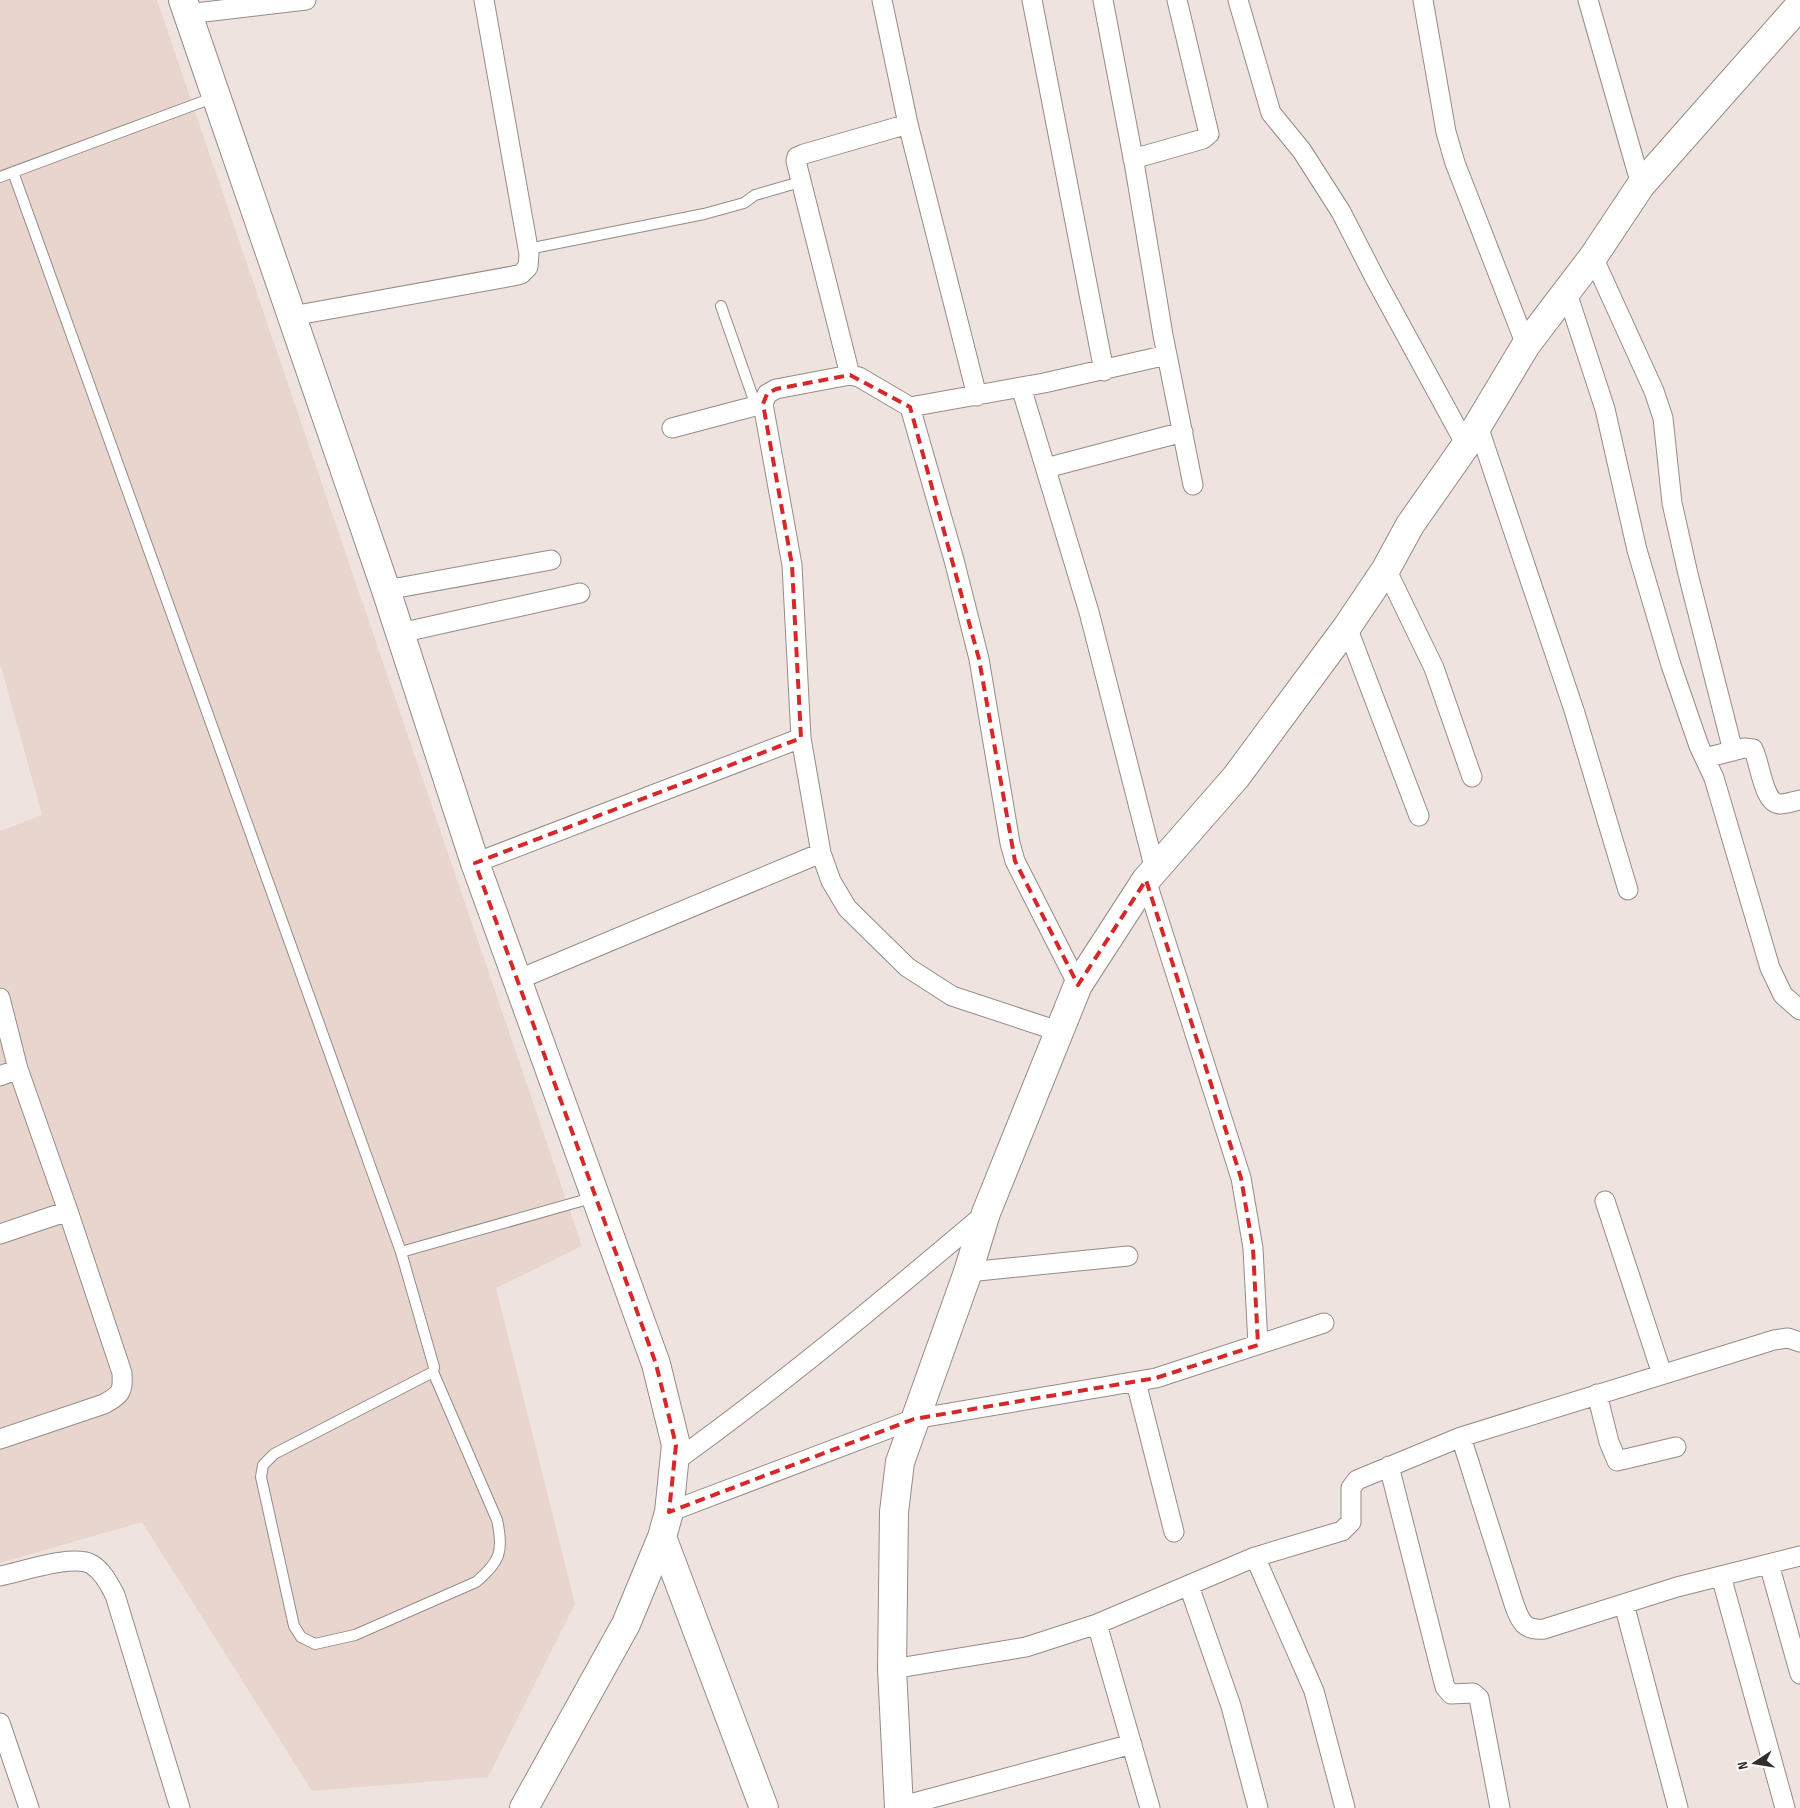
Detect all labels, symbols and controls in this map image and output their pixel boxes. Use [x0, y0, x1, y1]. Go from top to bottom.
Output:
north arrow [1730, 1738, 1780, 1788]
text: N [1734, 1760, 1752, 1771]

